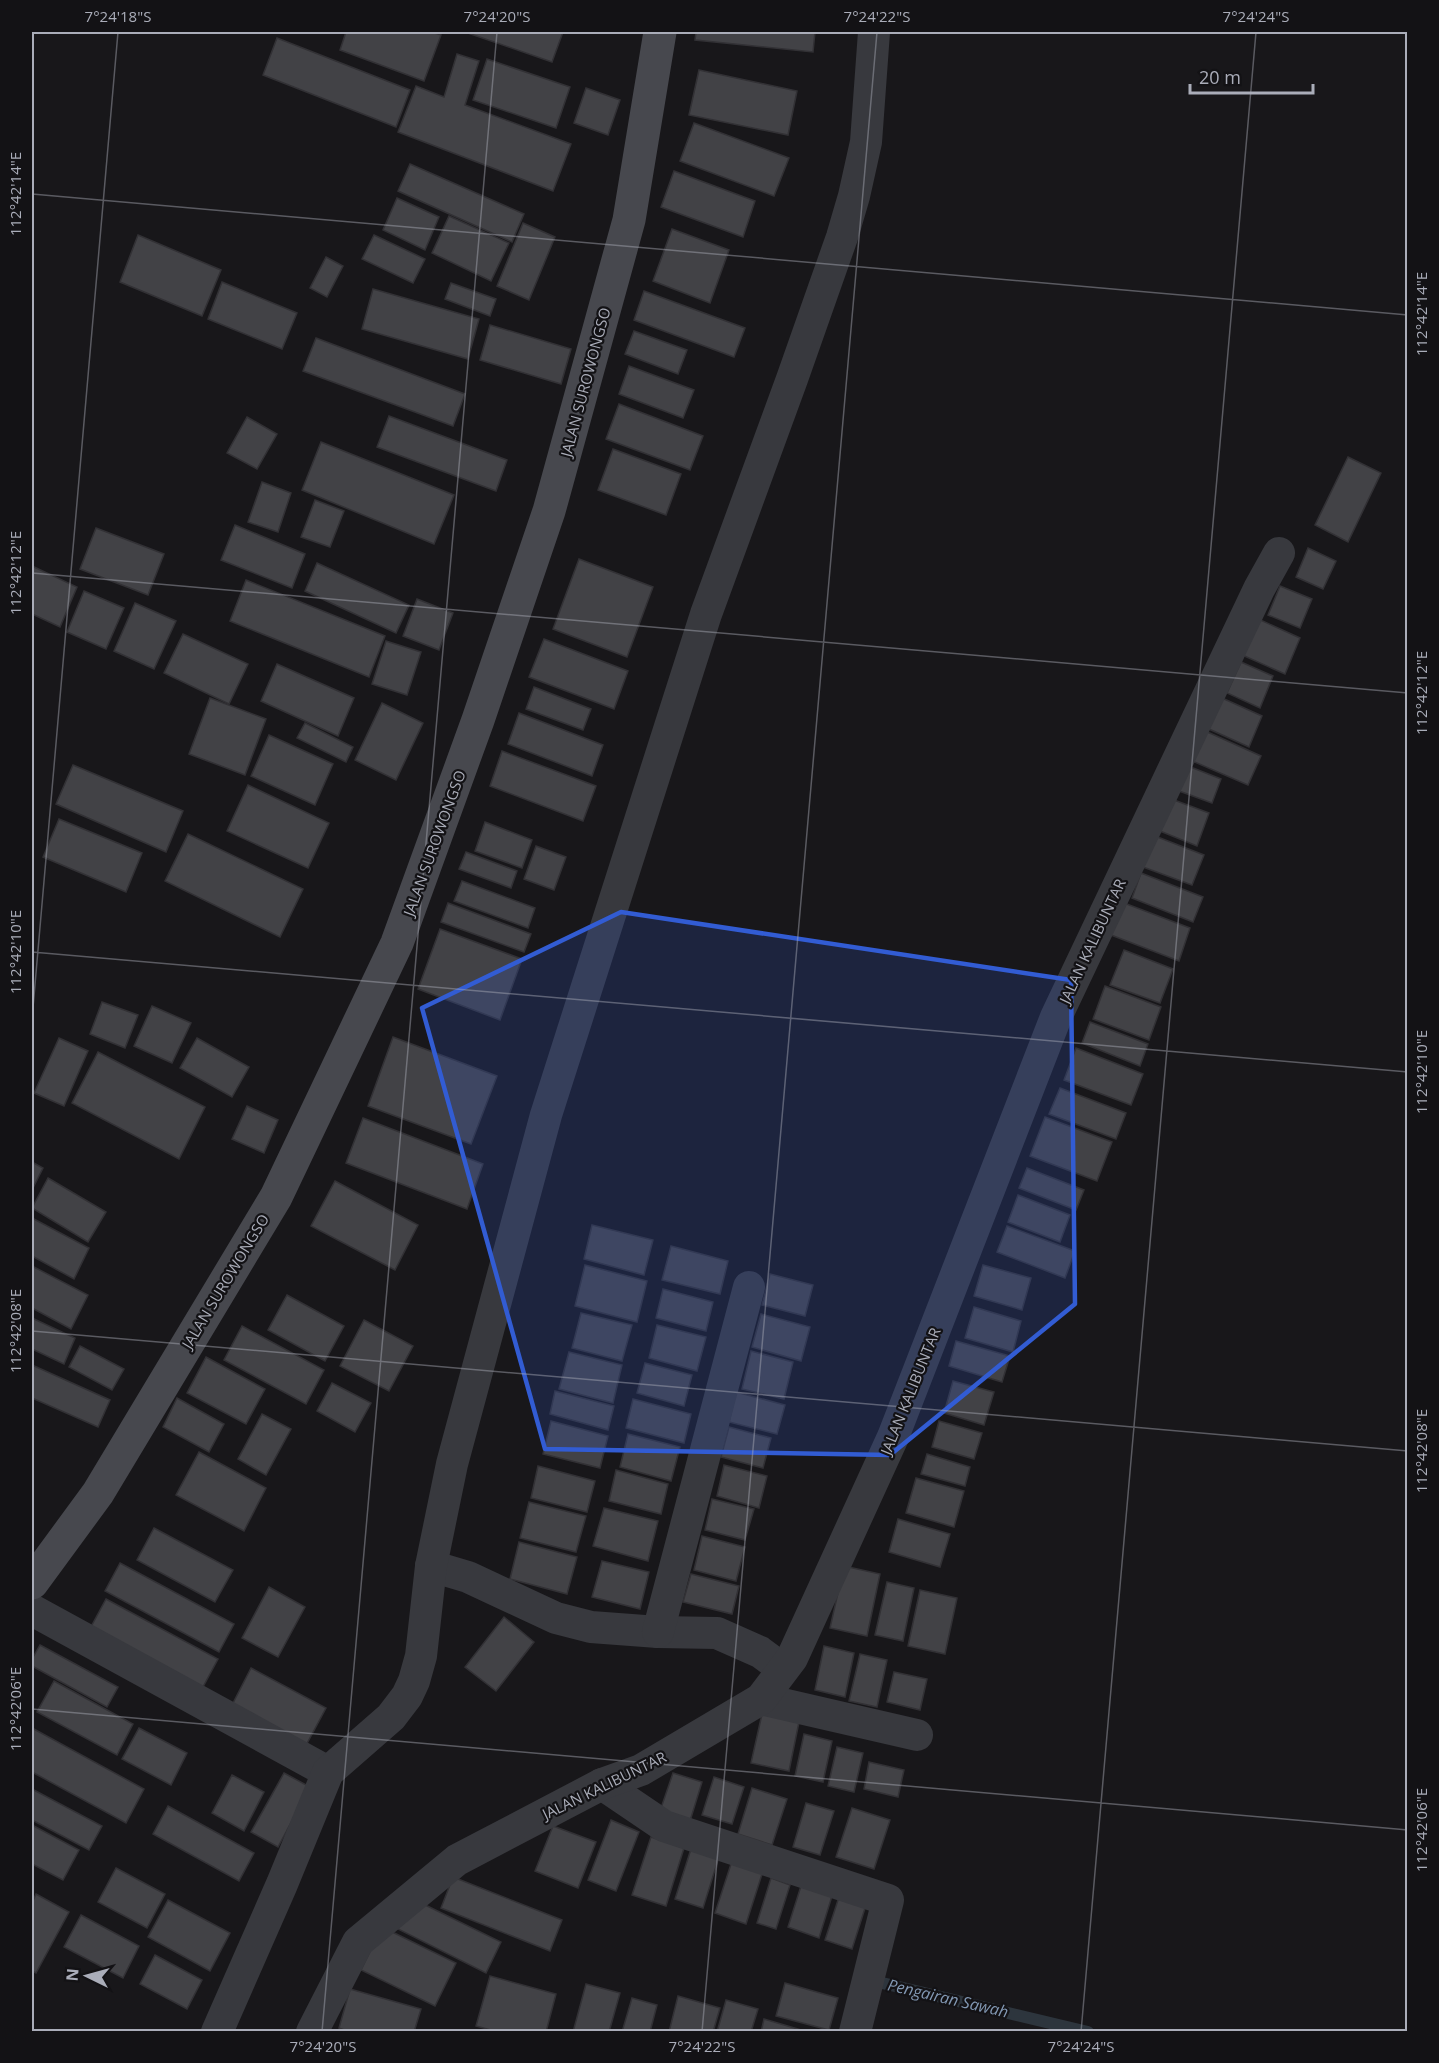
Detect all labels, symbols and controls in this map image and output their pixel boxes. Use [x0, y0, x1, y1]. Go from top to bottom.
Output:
text: 7°24'18"S [85, 6, 151, 26]
text: 7°24'20"S [464, 6, 530, 26]
text: 7°24'22"S [844, 6, 910, 26]
text: 7°24'24"S [1223, 6, 1289, 26]
scale bar [1190, 57, 1313, 95]
text: 20 m [1199, 65, 1241, 89]
text: 112°42'14"E [5, 152, 25, 236]
text: 112°42'14"E [1411, 272, 1431, 356]
street label: JALAN SUROWONGSO [555, 305, 615, 461]
text: 112°42'12"E [5, 531, 25, 615]
text: 112°42'12"E [1411, 651, 1431, 735]
street label: JALAN SUROWONGSO [398, 767, 470, 921]
street label: JALAN KALIBUNTAR [1053, 875, 1130, 1009]
text: 112°42'10"E [5, 910, 25, 994]
text: 112°42'10"E [1411, 1030, 1431, 1114]
street label: JALAN SUROWONGSO [176, 1210, 273, 1354]
text: 112°42'08"E [5, 1289, 25, 1373]
street label: JALAN KALIBUNTAR [875, 1324, 945, 1459]
text: 112°42'08"E [1411, 1409, 1431, 1493]
text: 112°42'06"E [5, 1667, 25, 1751]
street label: JALAN KALIBUNTAR [537, 1746, 670, 1825]
text: 112°42'06"E [1411, 1788, 1431, 1872]
north arrow [57, 1946, 117, 2006]
text: N [61, 1967, 84, 1982]
water label: Pengairan Sawah [886, 1973, 1010, 2023]
text: 7°24'20"S [290, 2036, 356, 2056]
text: 7°24'22"S [669, 2036, 735, 2056]
text: 7°24'24"S [1048, 2036, 1114, 2056]

